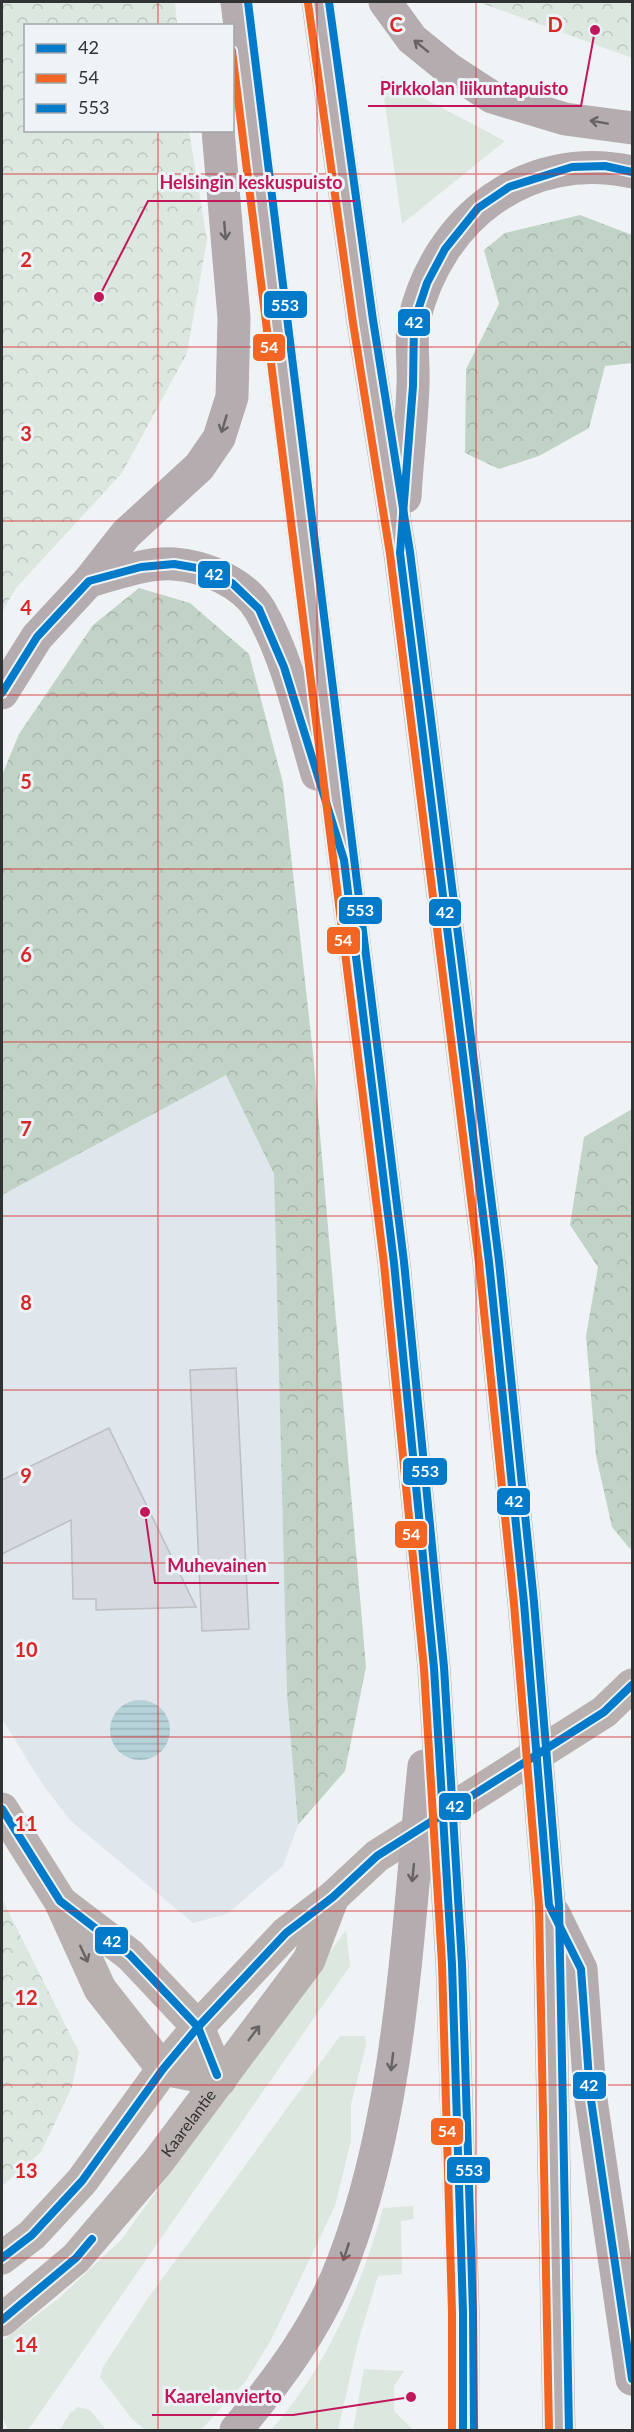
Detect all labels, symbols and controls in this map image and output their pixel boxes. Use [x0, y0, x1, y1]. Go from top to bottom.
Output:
text: C [389, 12, 403, 36]
text: D [547, 12, 563, 36]
legend [24, 24, 234, 132]
text: 42 [78, 36, 99, 58]
one-way arrow [413, 40, 429, 53]
text: 54 [78, 66, 99, 88]
callout: Pirkkolan liikuntapuisto [368, 70, 581, 106]
text: Pirkkolan liikuntapuisto [380, 77, 568, 99]
text: 553 [78, 96, 109, 118]
one-way arrow [590, 116, 609, 127]
callout: Helsingin keskuspuisto [148, 165, 355, 201]
text: Helsingin keskuspuisto [159, 171, 343, 193]
one-way arrow [220, 220, 231, 240]
text: 2 [20, 247, 32, 271]
line badge: 553 [263, 290, 308, 319]
text: 553 [271, 295, 299, 314]
line badge: 42 [397, 308, 431, 337]
text: 42 [405, 312, 423, 331]
line badge: 54 [252, 333, 286, 362]
text: 54 [260, 337, 278, 356]
one-way arrow [218, 414, 229, 433]
text: 3 [20, 421, 32, 445]
line badge: 42 [197, 560, 231, 589]
text: 42 [205, 564, 223, 583]
text: 4 [20, 595, 32, 619]
text: 5 [20, 769, 32, 793]
line badge: 553 [338, 896, 383, 925]
line badge: 42 [428, 898, 462, 927]
text: 553 [346, 900, 374, 919]
text: 42 [436, 902, 454, 921]
line badge: 54 [326, 926, 361, 955]
text: 54 [334, 930, 352, 949]
text: 6 [20, 942, 32, 966]
text: 7 [20, 1116, 32, 1140]
text: 8 [20, 1290, 32, 1314]
line badge: 553 [402, 1457, 448, 1486]
text: 553 [411, 1461, 439, 1480]
text: 9 [20, 1463, 32, 1487]
line badge: 42 [496, 1487, 531, 1516]
text: 42 [505, 1491, 523, 1510]
line badge: 54 [394, 1520, 428, 1549]
text: 54 [402, 1524, 420, 1543]
callout: Muhevainen [155, 1547, 279, 1583]
text: Muhevainen [167, 1554, 267, 1576]
text: 10 [14, 1637, 38, 1661]
line badge: 42 [438, 1792, 472, 1821]
text: 42 [446, 1796, 464, 1815]
text: 11 [14, 1811, 38, 1835]
one-way arrow [407, 1862, 418, 1882]
line badge: 42 [94, 1926, 129, 1955]
text: 42 [103, 1931, 121, 1950]
one-way arrow [79, 1945, 91, 1963]
text: 12 [14, 1985, 38, 2009]
one-way arrow [248, 2026, 261, 2042]
one-way arrow [386, 2052, 397, 2072]
line badge: 42 [572, 2071, 607, 2100]
text: 42 [580, 2075, 598, 2094]
street label: Kaarelantie [156, 2085, 219, 2160]
line badge: 54 [430, 2117, 464, 2146]
text: 54 [438, 2121, 456, 2140]
line badge: 553 [446, 2156, 491, 2184]
text: 13 [14, 2158, 38, 2182]
text: 553 [455, 2160, 483, 2179]
one-way arrow [340, 2242, 351, 2261]
text: 14 [14, 2332, 38, 2356]
callout: Kaarelanvierto [152, 2379, 293, 2415]
text: Kaarelanvierto [164, 2385, 282, 2407]

